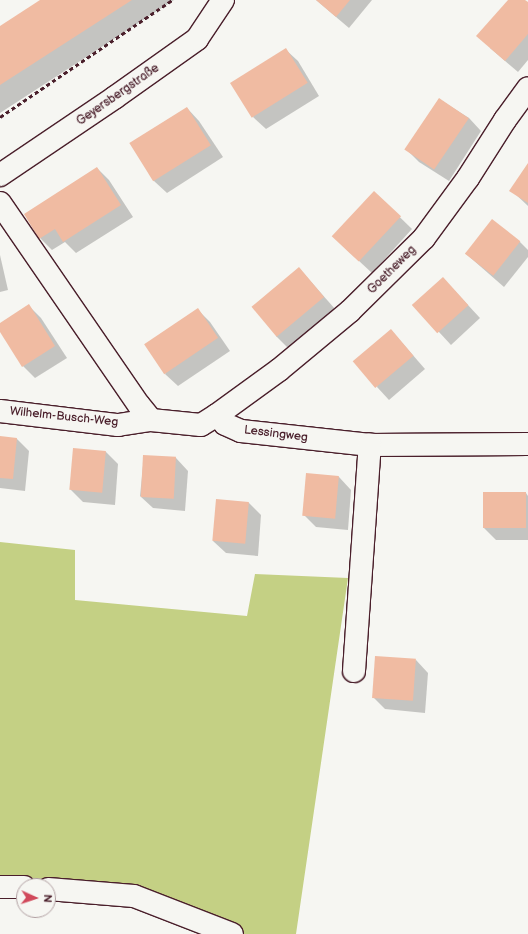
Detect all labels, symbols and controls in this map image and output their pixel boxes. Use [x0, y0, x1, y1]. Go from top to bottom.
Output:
street label: Geyersbergstraße [74, 61, 162, 129]
street label: Goetheweg [365, 243, 419, 297]
street label: Wilhelm-Busch-Weg [9, 404, 119, 430]
street label: Lessingweg [243, 423, 309, 445]
north arrow [16, 878, 56, 918]
text: N [41, 894, 54, 903]

